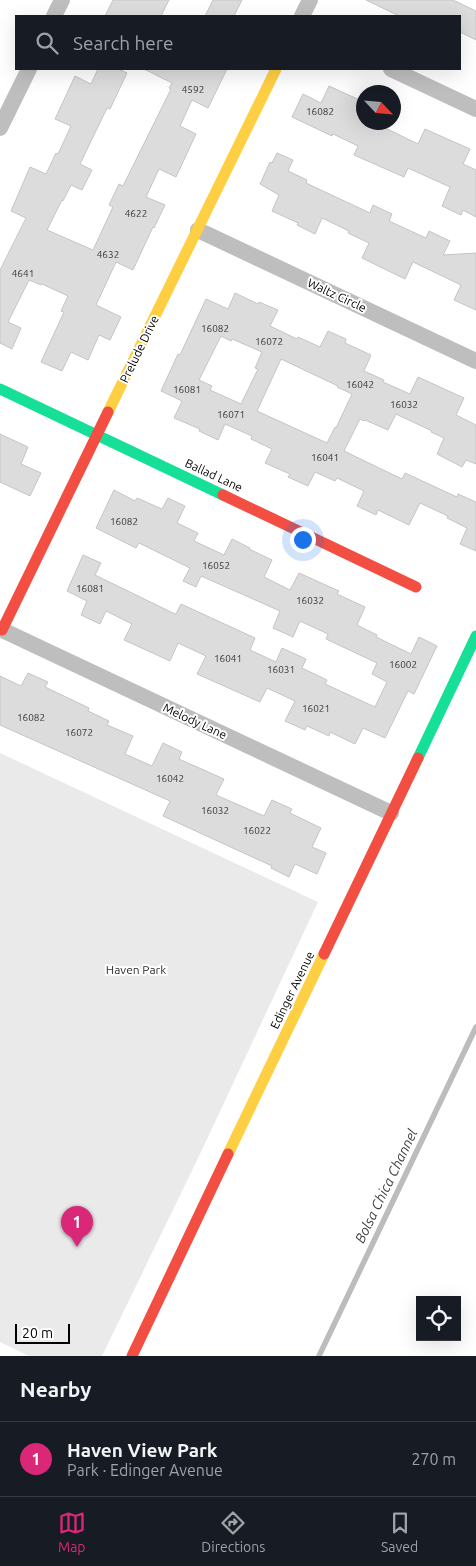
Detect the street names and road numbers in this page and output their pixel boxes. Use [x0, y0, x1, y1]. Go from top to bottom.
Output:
street label: Waltz Circle [306, 276, 368, 314]
street label: Prelude Drive [117, 313, 161, 385]
street label: Ballad Lane [183, 456, 245, 494]
street label: Melody Lane [161, 701, 229, 741]
street label: Edinger Avenue [268, 949, 316, 1031]

